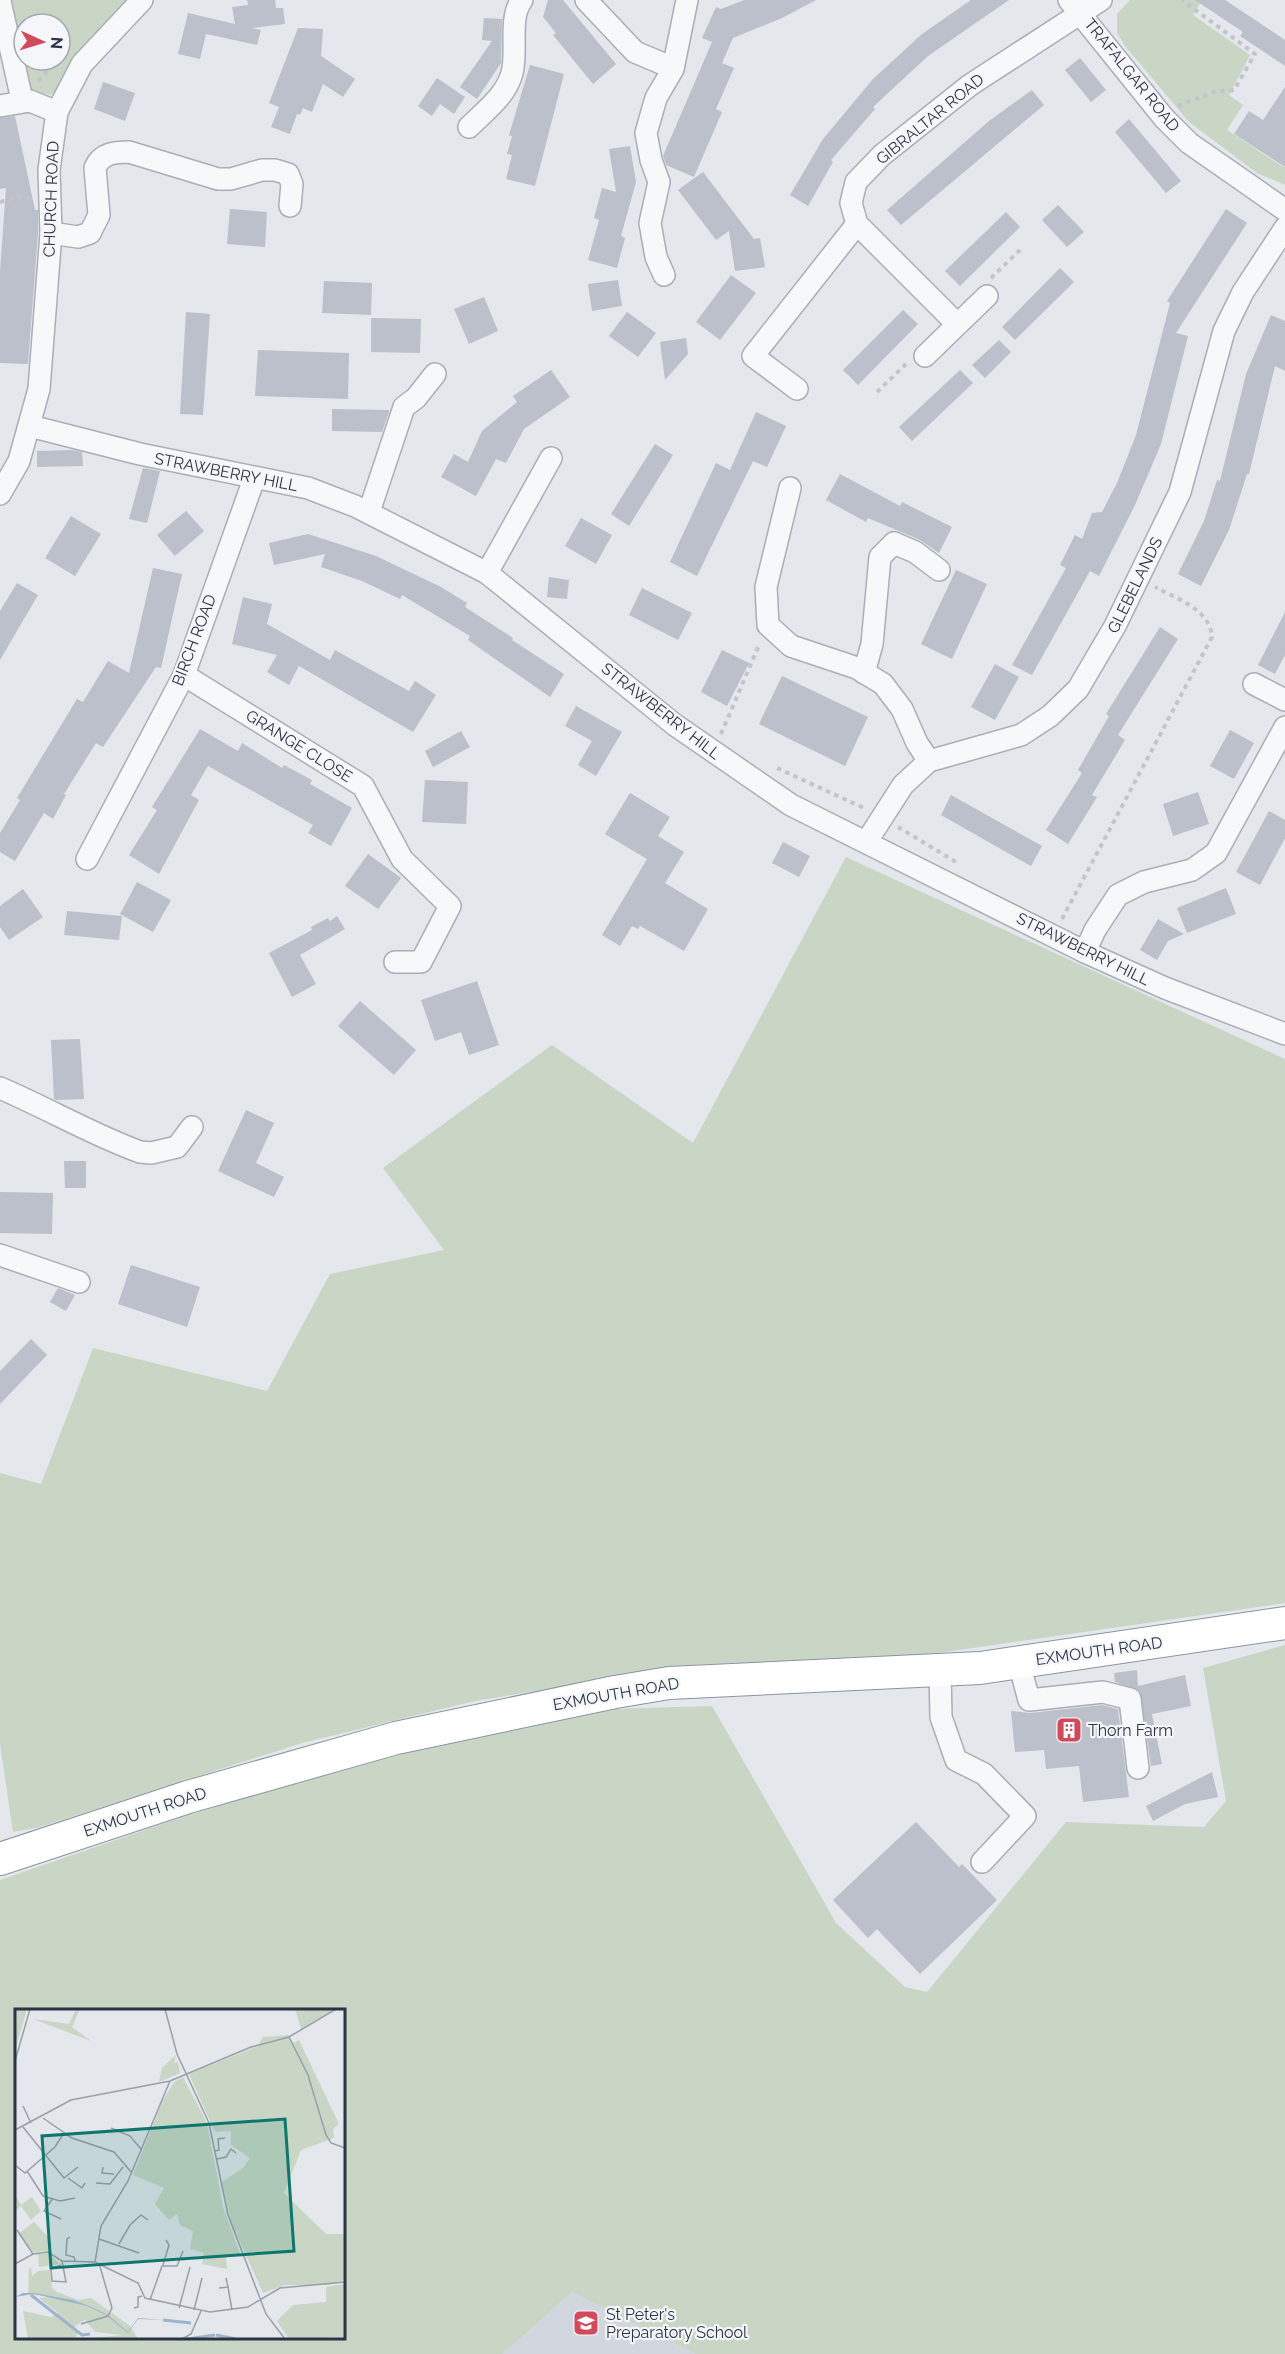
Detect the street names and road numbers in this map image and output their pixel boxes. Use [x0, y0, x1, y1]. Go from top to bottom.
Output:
street label: TRAFALGAR ROAD [1081, 15, 1183, 135]
street label: GIBRALTAR ROAD [872, 70, 988, 168]
street label: CHURCH ROAD [39, 140, 63, 258]
street label: STRAWBERRY HILL [153, 449, 300, 495]
street label: GLEBELANDS [1104, 534, 1167, 636]
street label: BIRCH ROAD [168, 592, 220, 688]
street label: STRAWBERRY HILL [598, 659, 725, 764]
street label: GRANGE CLOSE [242, 706, 356, 786]
street label: STRAWBERRY HILL [1013, 909, 1153, 990]
street label: EXMOUTH ROAD [1034, 1633, 1164, 1669]
street label: EXMOUTH ROAD [551, 1674, 681, 1714]
street label: EXMOUTH ROAD [81, 1783, 209, 1841]

